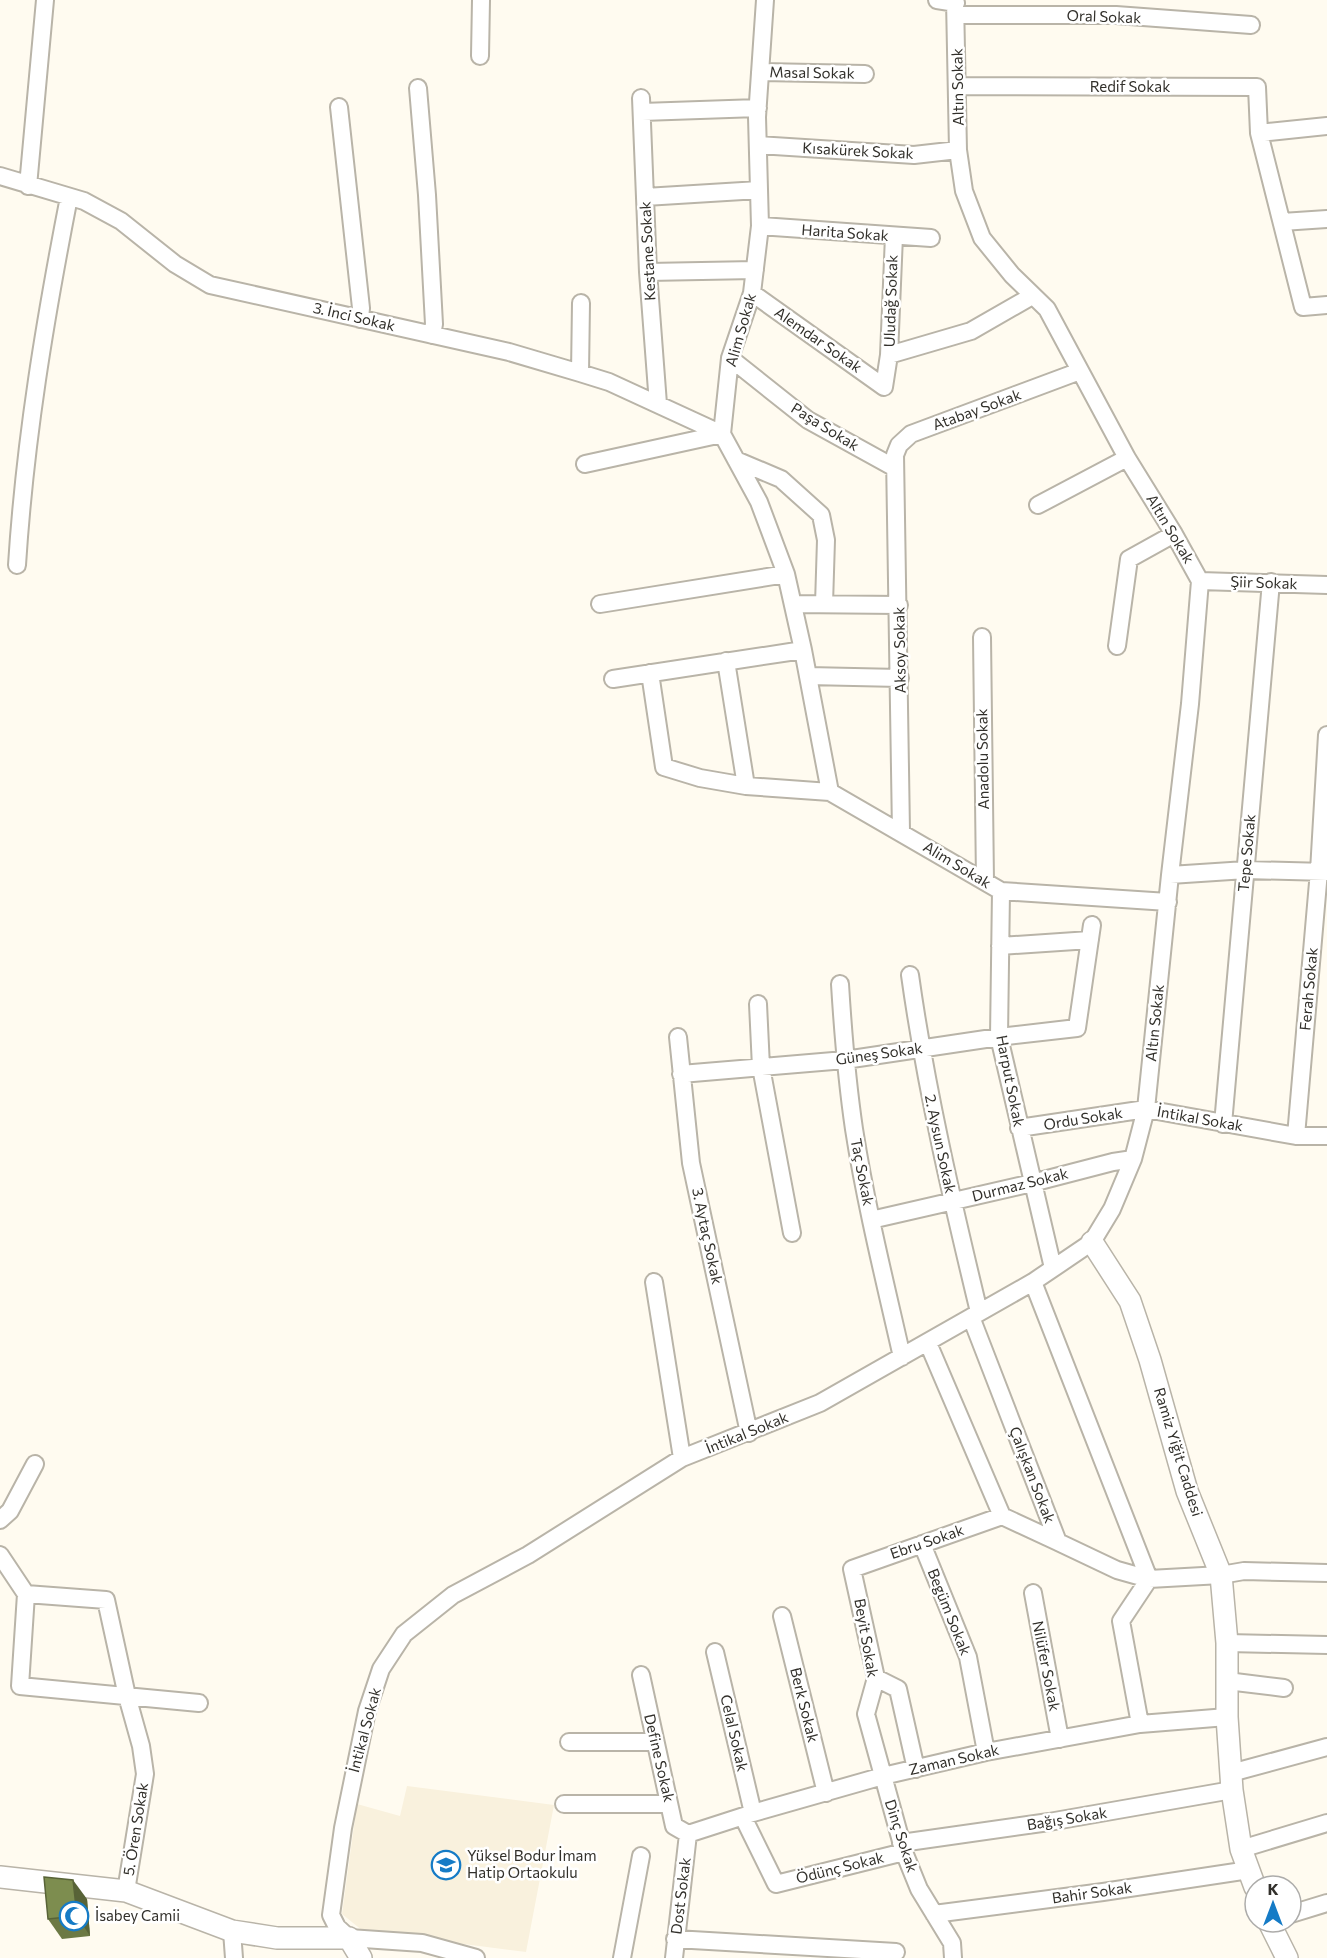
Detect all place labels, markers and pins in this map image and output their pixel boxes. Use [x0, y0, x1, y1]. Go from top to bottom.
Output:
place label: Yüksel Bodur İmam Hatip Ortaokulu [467, 1846, 597, 1881]
school or university icon: Yüksel Bodur İmam Hatip Ortaokulu [430, 1849, 462, 1881]
mosque icon: İsabey Camii [58, 1900, 90, 1932]
place label: İsabey Camii [95, 1906, 180, 1924]

